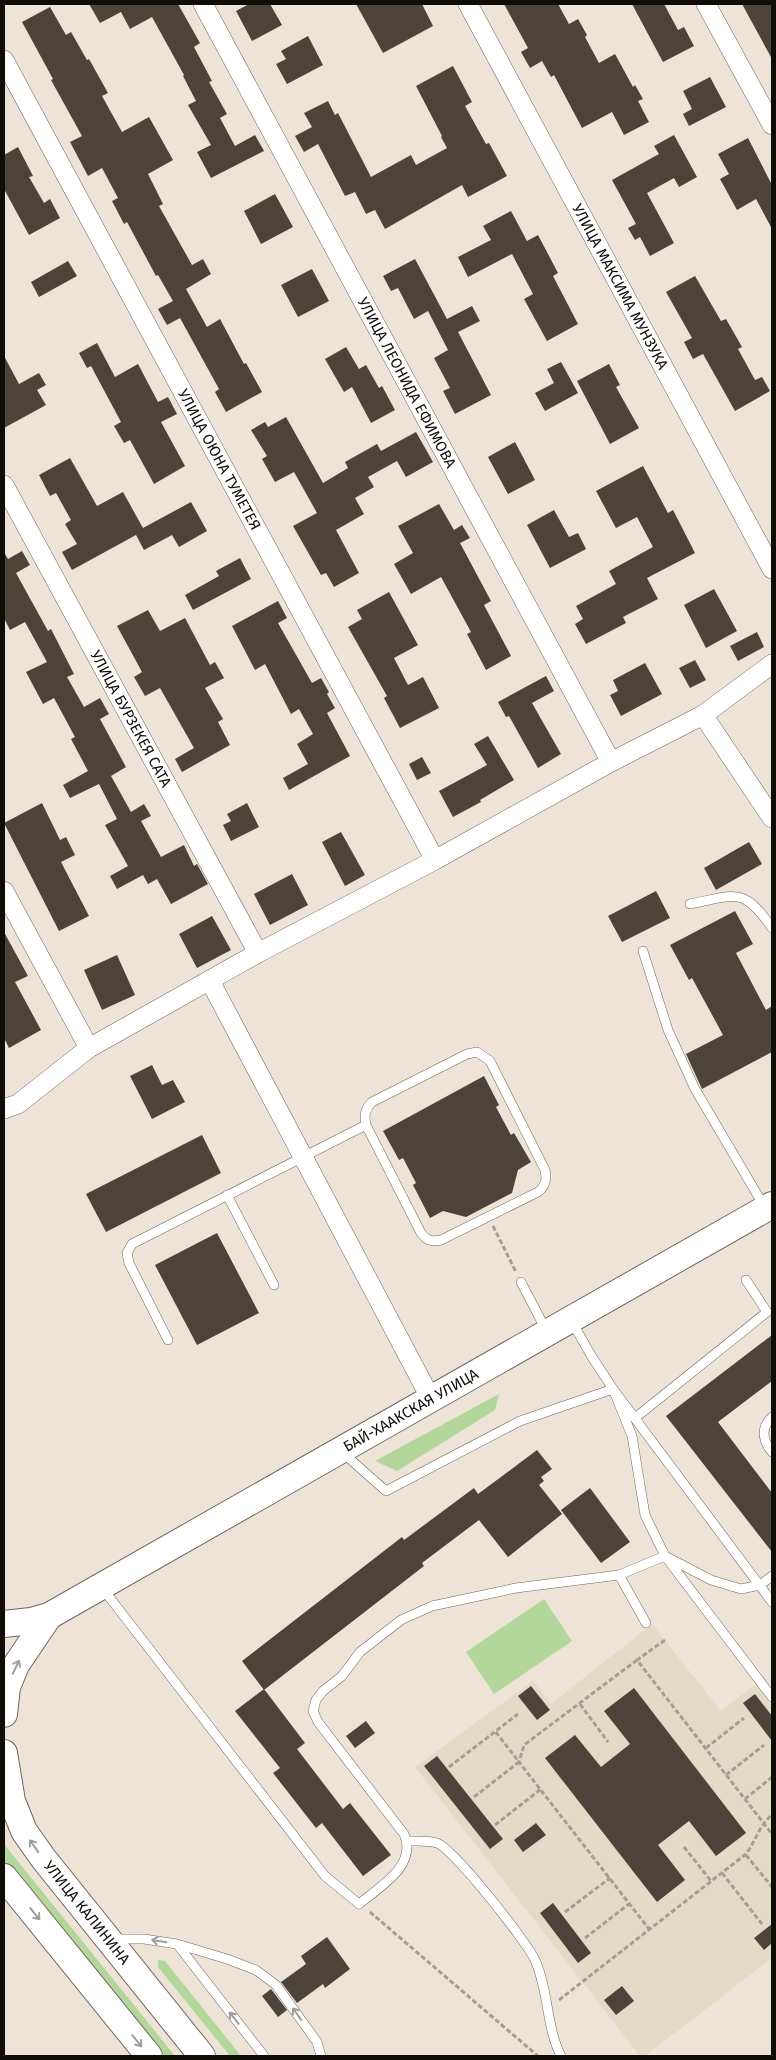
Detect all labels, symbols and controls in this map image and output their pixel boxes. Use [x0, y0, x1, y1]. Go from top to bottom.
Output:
street label: УЛИЦА МАКСИМА МУНЗУКА [568, 201, 672, 373]
street label: УЛИЦА ЛЕОНИДА ЕФИМОВА [354, 294, 460, 471]
street label: УЛИЦА ОЮНА ТУМЕТЕЯ [174, 386, 265, 533]
street label: УЛИЦА БУРЗЕКЕЯ САТА [87, 647, 175, 791]
street label: БАЙ-ХААКСКАЯ УЛИЦА [340, 1365, 482, 1456]
one-way arrow [12, 1660, 21, 1675]
one-way arrow [29, 1839, 39, 1853]
street label: УЛИЦА КАЛИНИНА [40, 1857, 134, 1968]
one-way arrow [29, 1908, 40, 1921]
one-way arrow [151, 1936, 167, 1946]
one-way arrow [292, 2008, 302, 2022]
one-way arrow [229, 2011, 239, 2025]
one-way arrow [131, 2034, 142, 2047]

